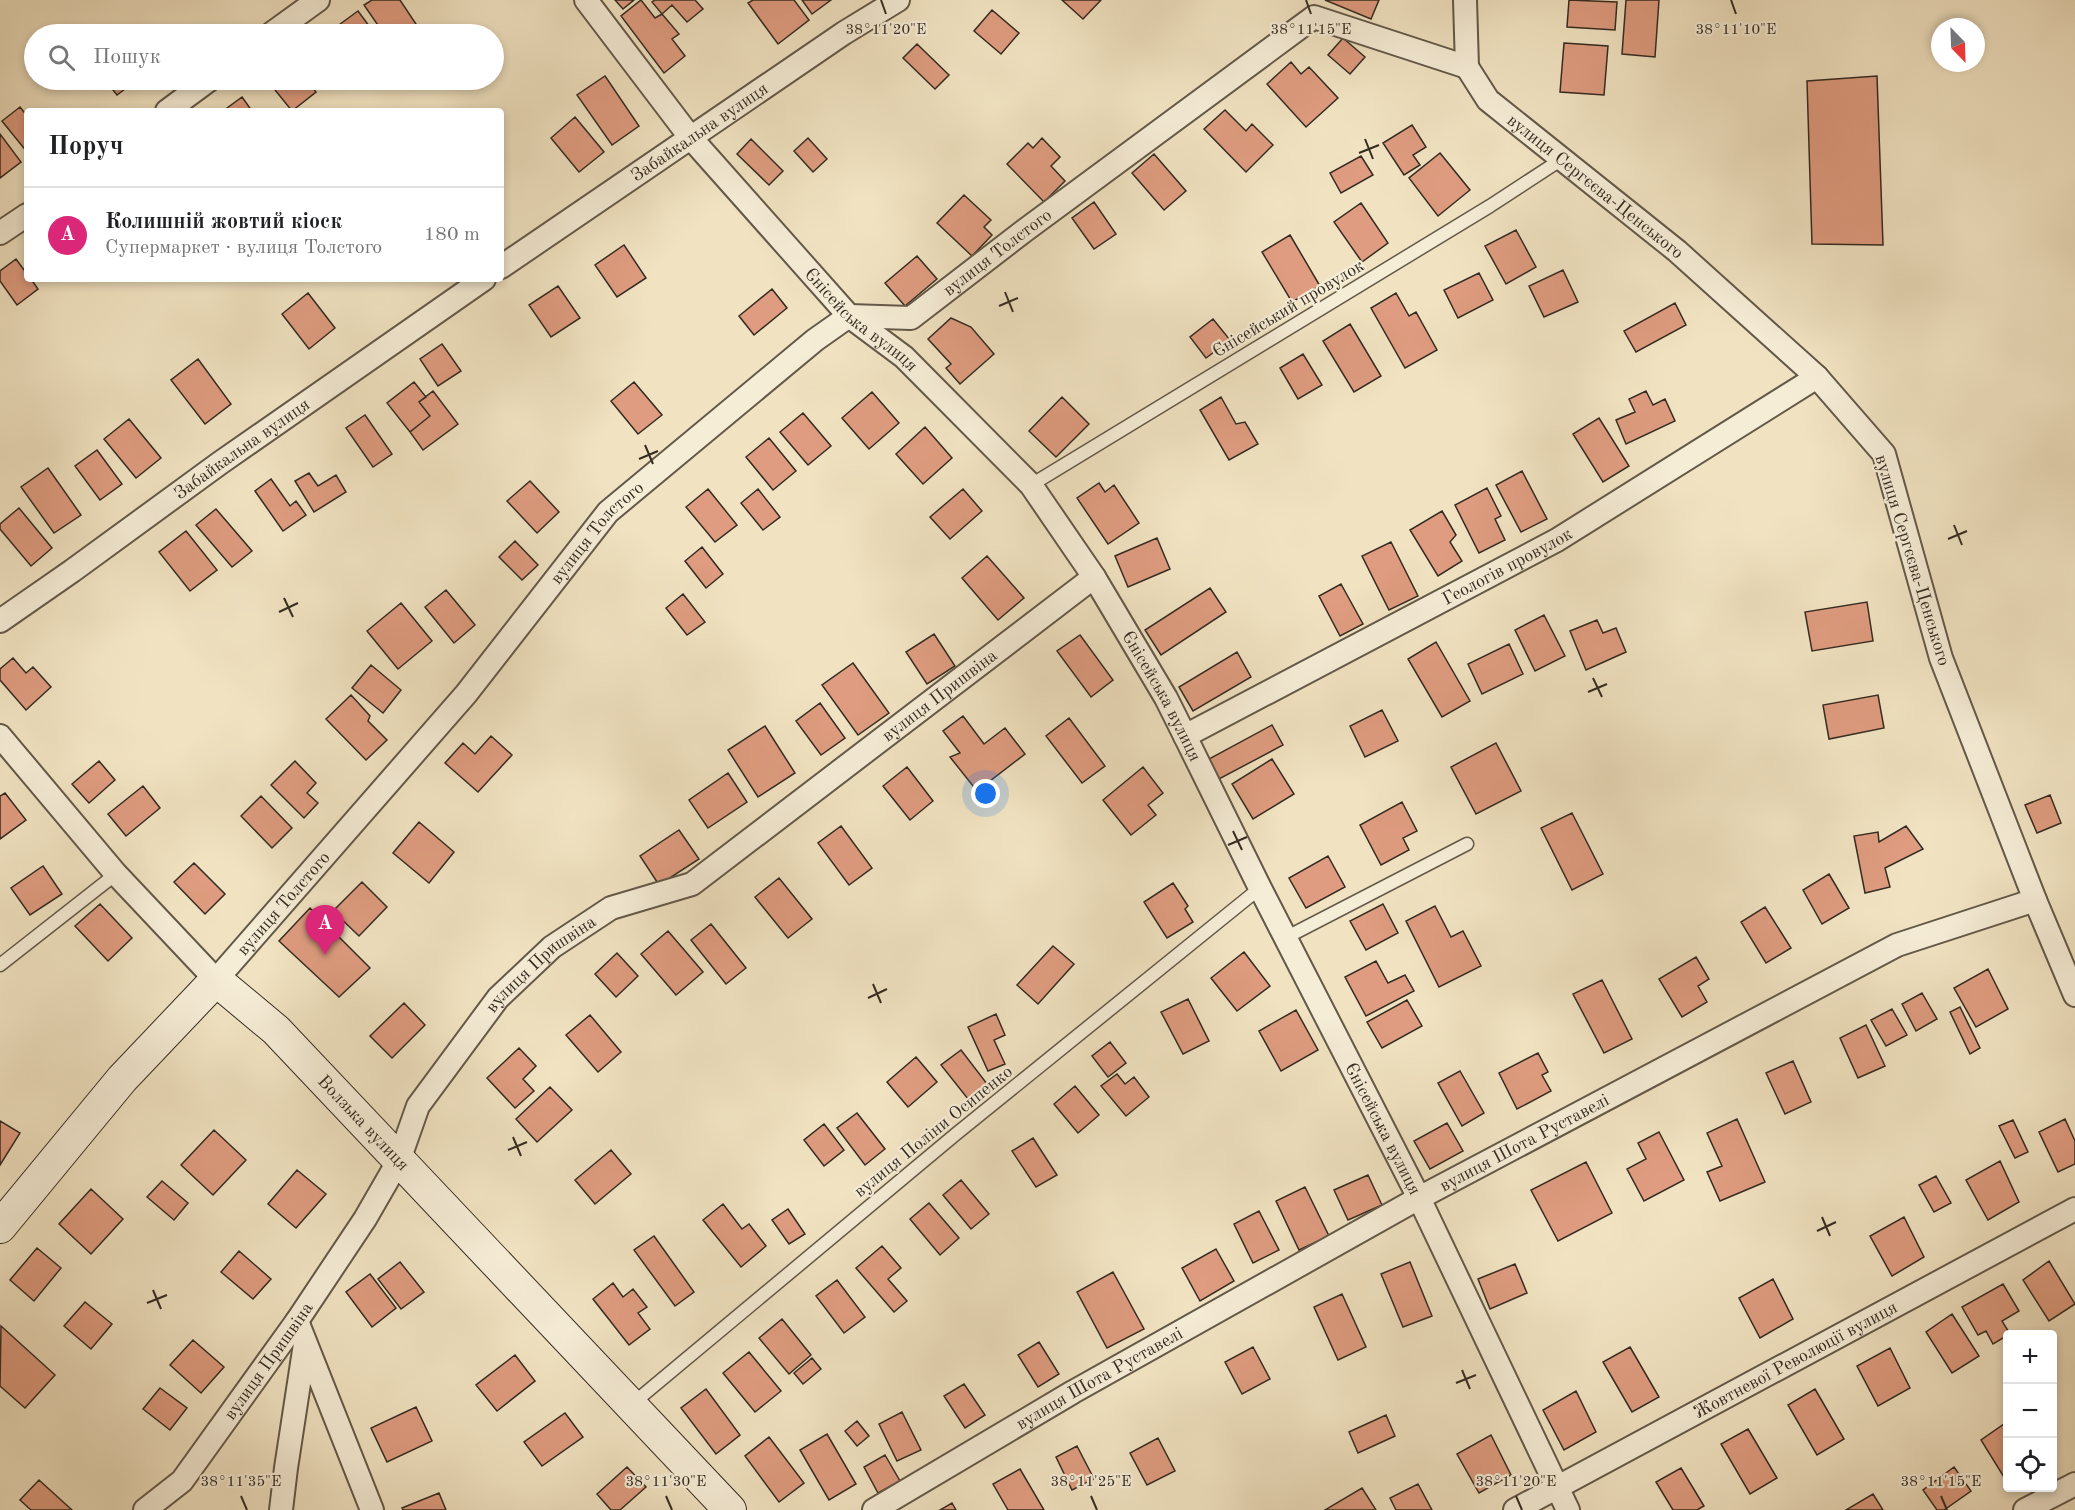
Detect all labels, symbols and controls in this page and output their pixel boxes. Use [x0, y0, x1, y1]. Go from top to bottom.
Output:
north arrow [1931, 18, 1985, 72]
text: 38°11'20"E [846, 23, 926, 38]
text: 38°11'15"E [1271, 23, 1351, 38]
text: 38°11'10"E [1696, 23, 1776, 38]
search box [24, 24, 504, 90]
icon: search [45, 41, 78, 74]
text: Пошук [93, 46, 161, 68]
street label: Забайкальна вулиця [628, 80, 771, 185]
street label: вулиця Сергєєва-Ценського [1504, 111, 1687, 262]
text: Поруч [48, 134, 124, 160]
street label: вулиця Толстого [940, 206, 1055, 300]
text: Колишній жовтий кіоск [105, 211, 342, 233]
text: A [60, 225, 75, 245]
text: 180 m [424, 225, 480, 245]
text: Супермаркет · вулиця Толстого [105, 238, 382, 258]
street label: Єнісейський провулок [1210, 257, 1367, 361]
street label: Єнісейська вулиця [801, 265, 921, 375]
street label: Забайкальна вулиця [171, 395, 313, 503]
street label: вулиця Сергєєва-Ценського [1871, 453, 1953, 668]
street label: вулиця Толстого [547, 478, 647, 588]
street label: Геологів провулок [1439, 525, 1576, 609]
street label: Єнісейська вулиця [1118, 628, 1204, 764]
street label: вулиця Пришвіна [879, 646, 1001, 745]
your location [971, 779, 1000, 808]
street label: вулиця Толстого [234, 849, 334, 959]
pin: A [306, 906, 344, 955]
street label: вулиця Пришвіна [483, 913, 599, 1016]
street label: Єнісейська вулиця [1341, 1060, 1424, 1198]
street label: вулиця Поліни Осипенко [851, 1062, 1016, 1201]
street label: Волзька вулиця [314, 1072, 412, 1175]
street label: вулиця Шота Руставелі [1437, 1091, 1612, 1195]
street label: Жовтневої Революції вулиця [1691, 1298, 1900, 1422]
street label: вулиця Пришвіна [221, 1299, 317, 1423]
street label: вулиця Шота Руставелі [1013, 1324, 1186, 1434]
map controls [2003, 1330, 2057, 1492]
button: + [2003, 1330, 2057, 1384]
button: − [2003, 1384, 2057, 1438]
button: locate [2003, 1438, 2057, 1492]
text: 38°11'35"E [201, 1475, 281, 1490]
text: 38°11'30"E [626, 1475, 706, 1490]
text: 38°11'25"E [1051, 1475, 1131, 1490]
text: 38°11'20"E [1476, 1475, 1556, 1490]
text: 38°11'15"E [1901, 1475, 1981, 1490]

